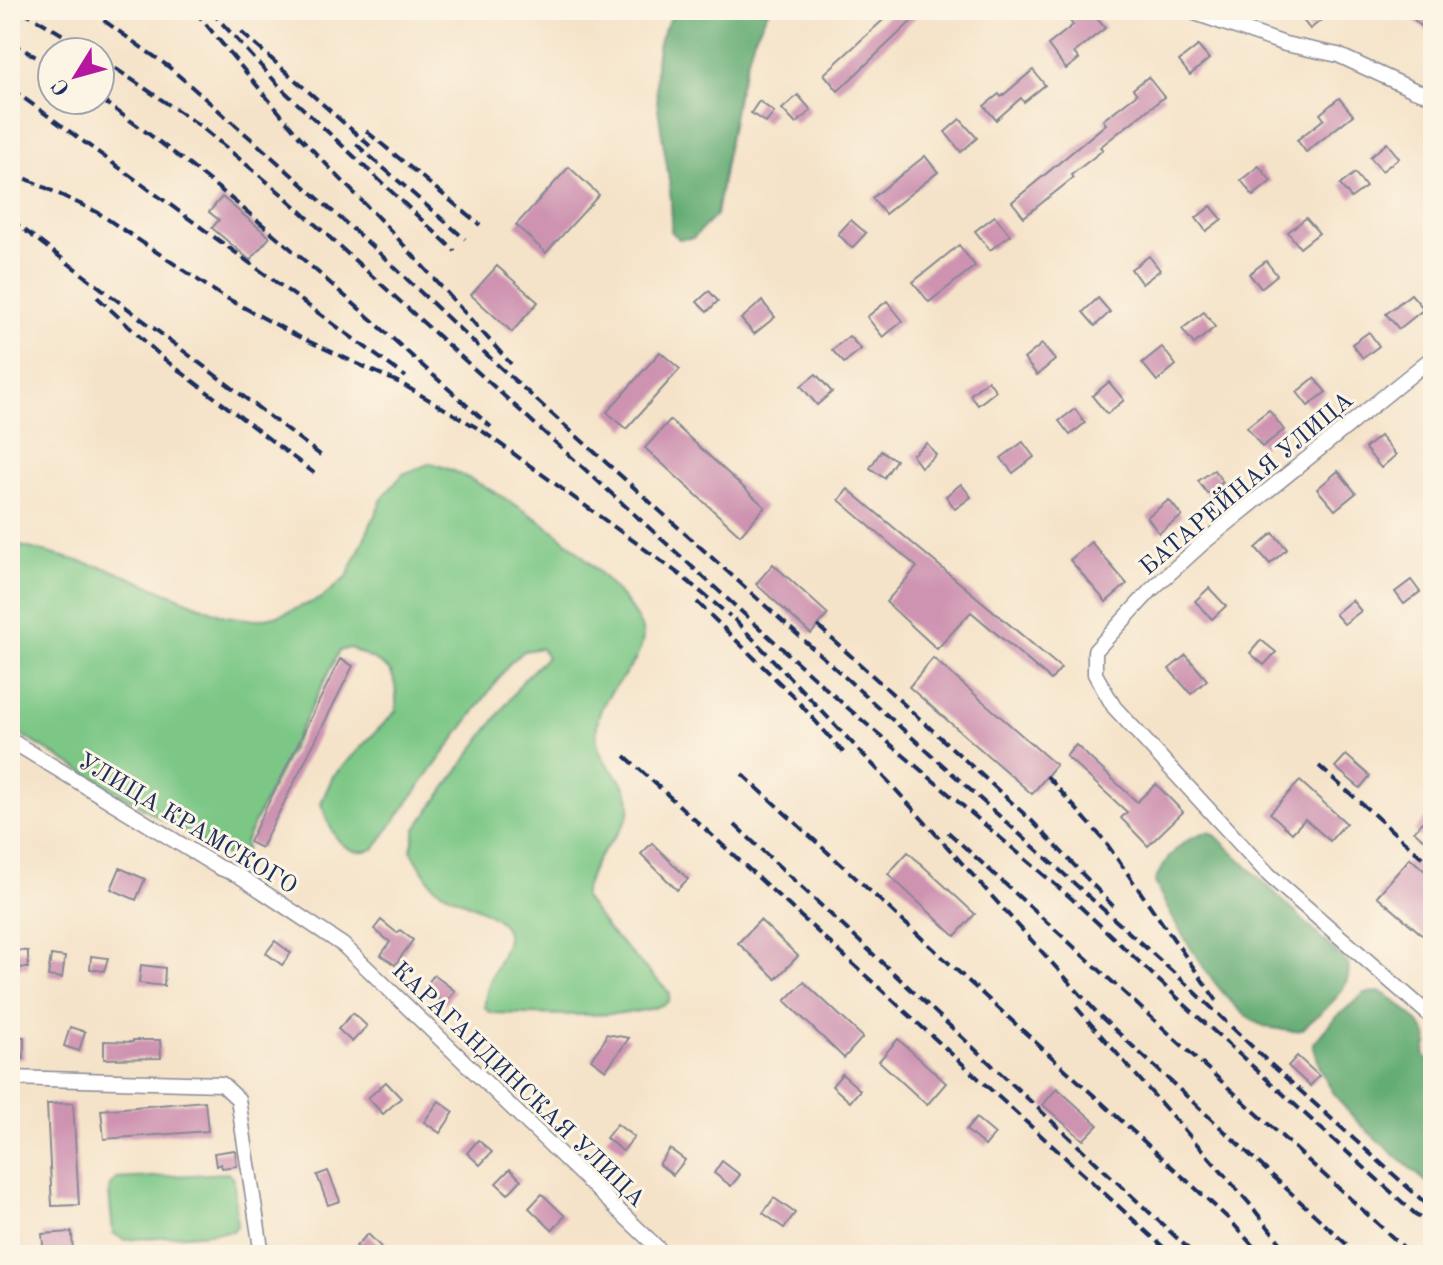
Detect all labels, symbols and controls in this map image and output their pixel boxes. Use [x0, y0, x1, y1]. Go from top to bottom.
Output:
north arrow [36, 36, 116, 116]
text: С [48, 74, 75, 99]
street label: БАТАРЕЙНАЯ УЛИЦА [1133, 385, 1359, 581]
street label: УЛИЦА КРАМСКОГО [73, 750, 301, 900]
street label: КАРАГАНДИНСКАЯ УЛИЦА [387, 958, 649, 1213]

